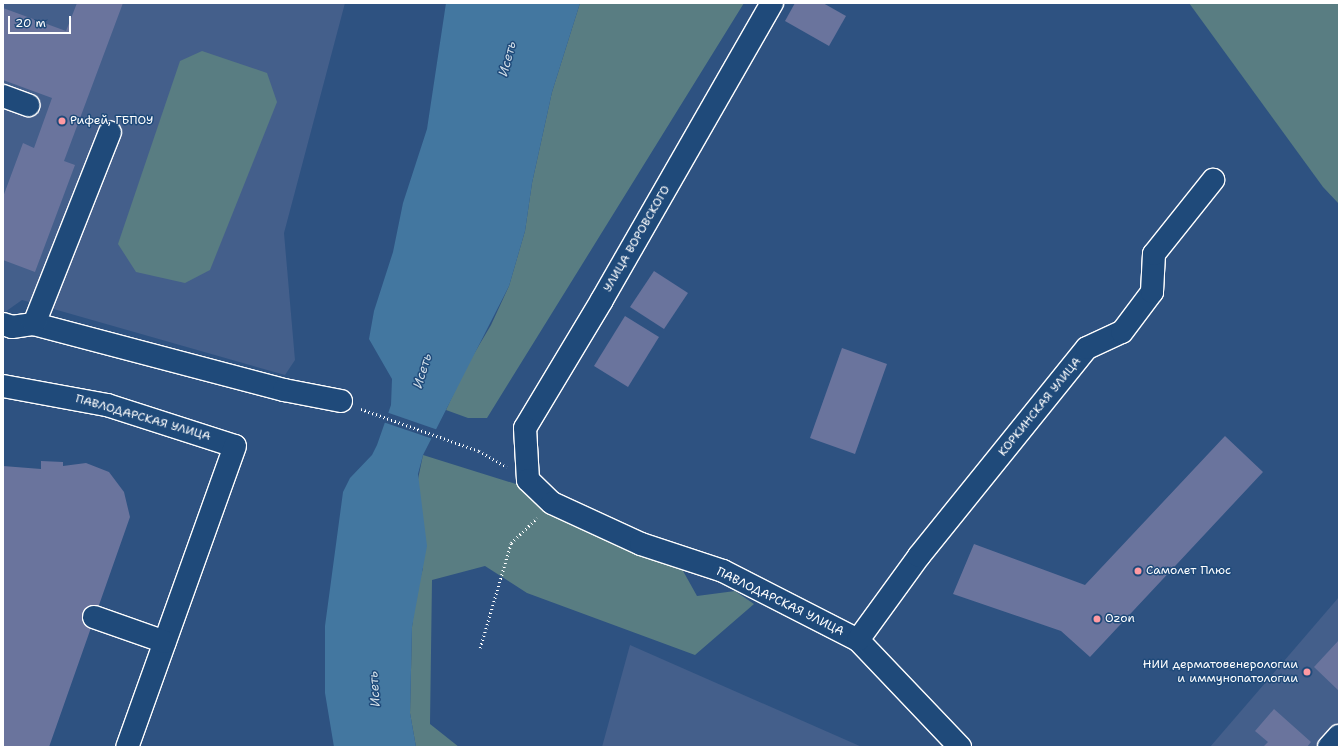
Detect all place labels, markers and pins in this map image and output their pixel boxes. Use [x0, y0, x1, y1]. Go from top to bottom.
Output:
place label: Рифей, ГБПОУ [70, 114, 153, 128]
marker: Рифей, ГБПОУ [57, 116, 67, 126]
place label: Самолет Плюс [1146, 564, 1231, 578]
marker: Самолет Плюс [1133, 566, 1143, 576]
place label: Ozon [1105, 612, 1135, 626]
marker: Ozon [1092, 614, 1102, 624]
place label: НИИ дерматовенерологии и иммунопатологии [1143, 658, 1298, 686]
marker: НИИ дерматовенерологии и иммунопатологии [1301, 666, 1313, 678]

